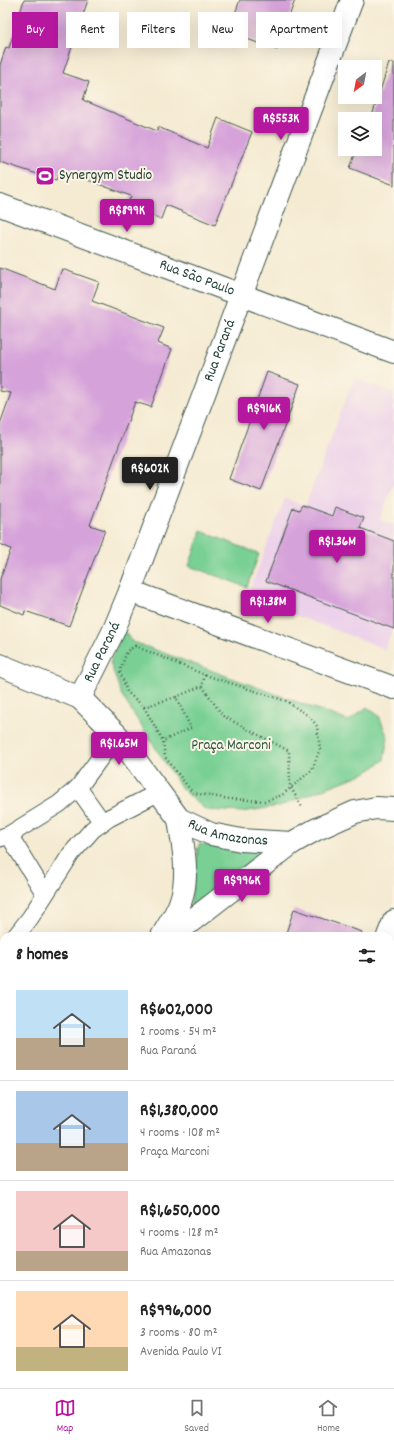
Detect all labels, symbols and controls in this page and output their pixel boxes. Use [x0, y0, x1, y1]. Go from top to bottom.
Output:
chip: Buy [12, 12, 58, 48]
chip: Rent [66, 12, 119, 48]
chip: Filters [127, 12, 190, 48]
chip: New [198, 12, 248, 48]
chip: Apartment [256, 12, 342, 48]
north arrow [338, 60, 382, 104]
map controls [338, 60, 382, 156]
pin: R$553K [248, 107, 314, 141]
text: R$553K [263, 110, 299, 129]
button: layers [338, 112, 382, 156]
sports icon: Synergym Studio [34, 165, 56, 187]
place label: Synergym Studio [59, 165, 153, 187]
pin: R$899K [94, 199, 160, 233]
text: R$899K [109, 202, 145, 221]
street label: Rua São Paulo [156, 254, 238, 303]
street label: Rua Paraná [199, 316, 242, 385]
pin: R$916K [231, 397, 297, 431]
text: R$916K [247, 400, 281, 419]
pin: R$602K [117, 457, 183, 491]
text: R$602K [131, 460, 169, 479]
pin: R$1.36M [300, 530, 374, 564]
text: R$1.36M [318, 533, 356, 552]
pin: R$1.38M [231, 590, 305, 624]
text: R$1.38M [250, 593, 286, 612]
street label: Rua Paraná [78, 618, 127, 686]
pin: R$1.65M [82, 732, 156, 766]
text: R$1.65M [100, 735, 138, 754]
park label: Praça Marconi [191, 735, 271, 757]
street label: Rua Amazonas [184, 813, 269, 853]
pin: R$996K [209, 869, 275, 903]
text: R$996K [223, 872, 261, 891]
text: 8 homes [16, 944, 68, 968]
icon: filters [356, 945, 378, 967]
text: R$602,000 [140, 999, 213, 1023]
icon: home [48, 1006, 96, 1054]
text: 2 rooms · 54 m² [140, 1023, 216, 1042]
text: Rua Paraná [140, 1042, 196, 1061]
text: R$1,380,000 [140, 1100, 219, 1124]
icon: home [48, 1107, 96, 1155]
text: 4 rooms · 108 m² [140, 1124, 220, 1143]
text: Praça Marconi [140, 1143, 209, 1162]
text: R$1,650,000 [140, 1200, 220, 1224]
icon: home [48, 1207, 96, 1255]
text: 4 rooms · 128 m² [140, 1224, 218, 1243]
text: Rua Amazonas [140, 1243, 211, 1262]
text: R$996,000 [140, 1300, 212, 1324]
icon: home [48, 1307, 96, 1355]
text: 3 rooms · 80 m² [140, 1324, 217, 1343]
text: Avenida Paulo VI [140, 1343, 222, 1362]
tab: Map [54, 1397, 76, 1437]
tab: Saved [184, 1397, 209, 1437]
tab: Home [317, 1397, 340, 1437]

